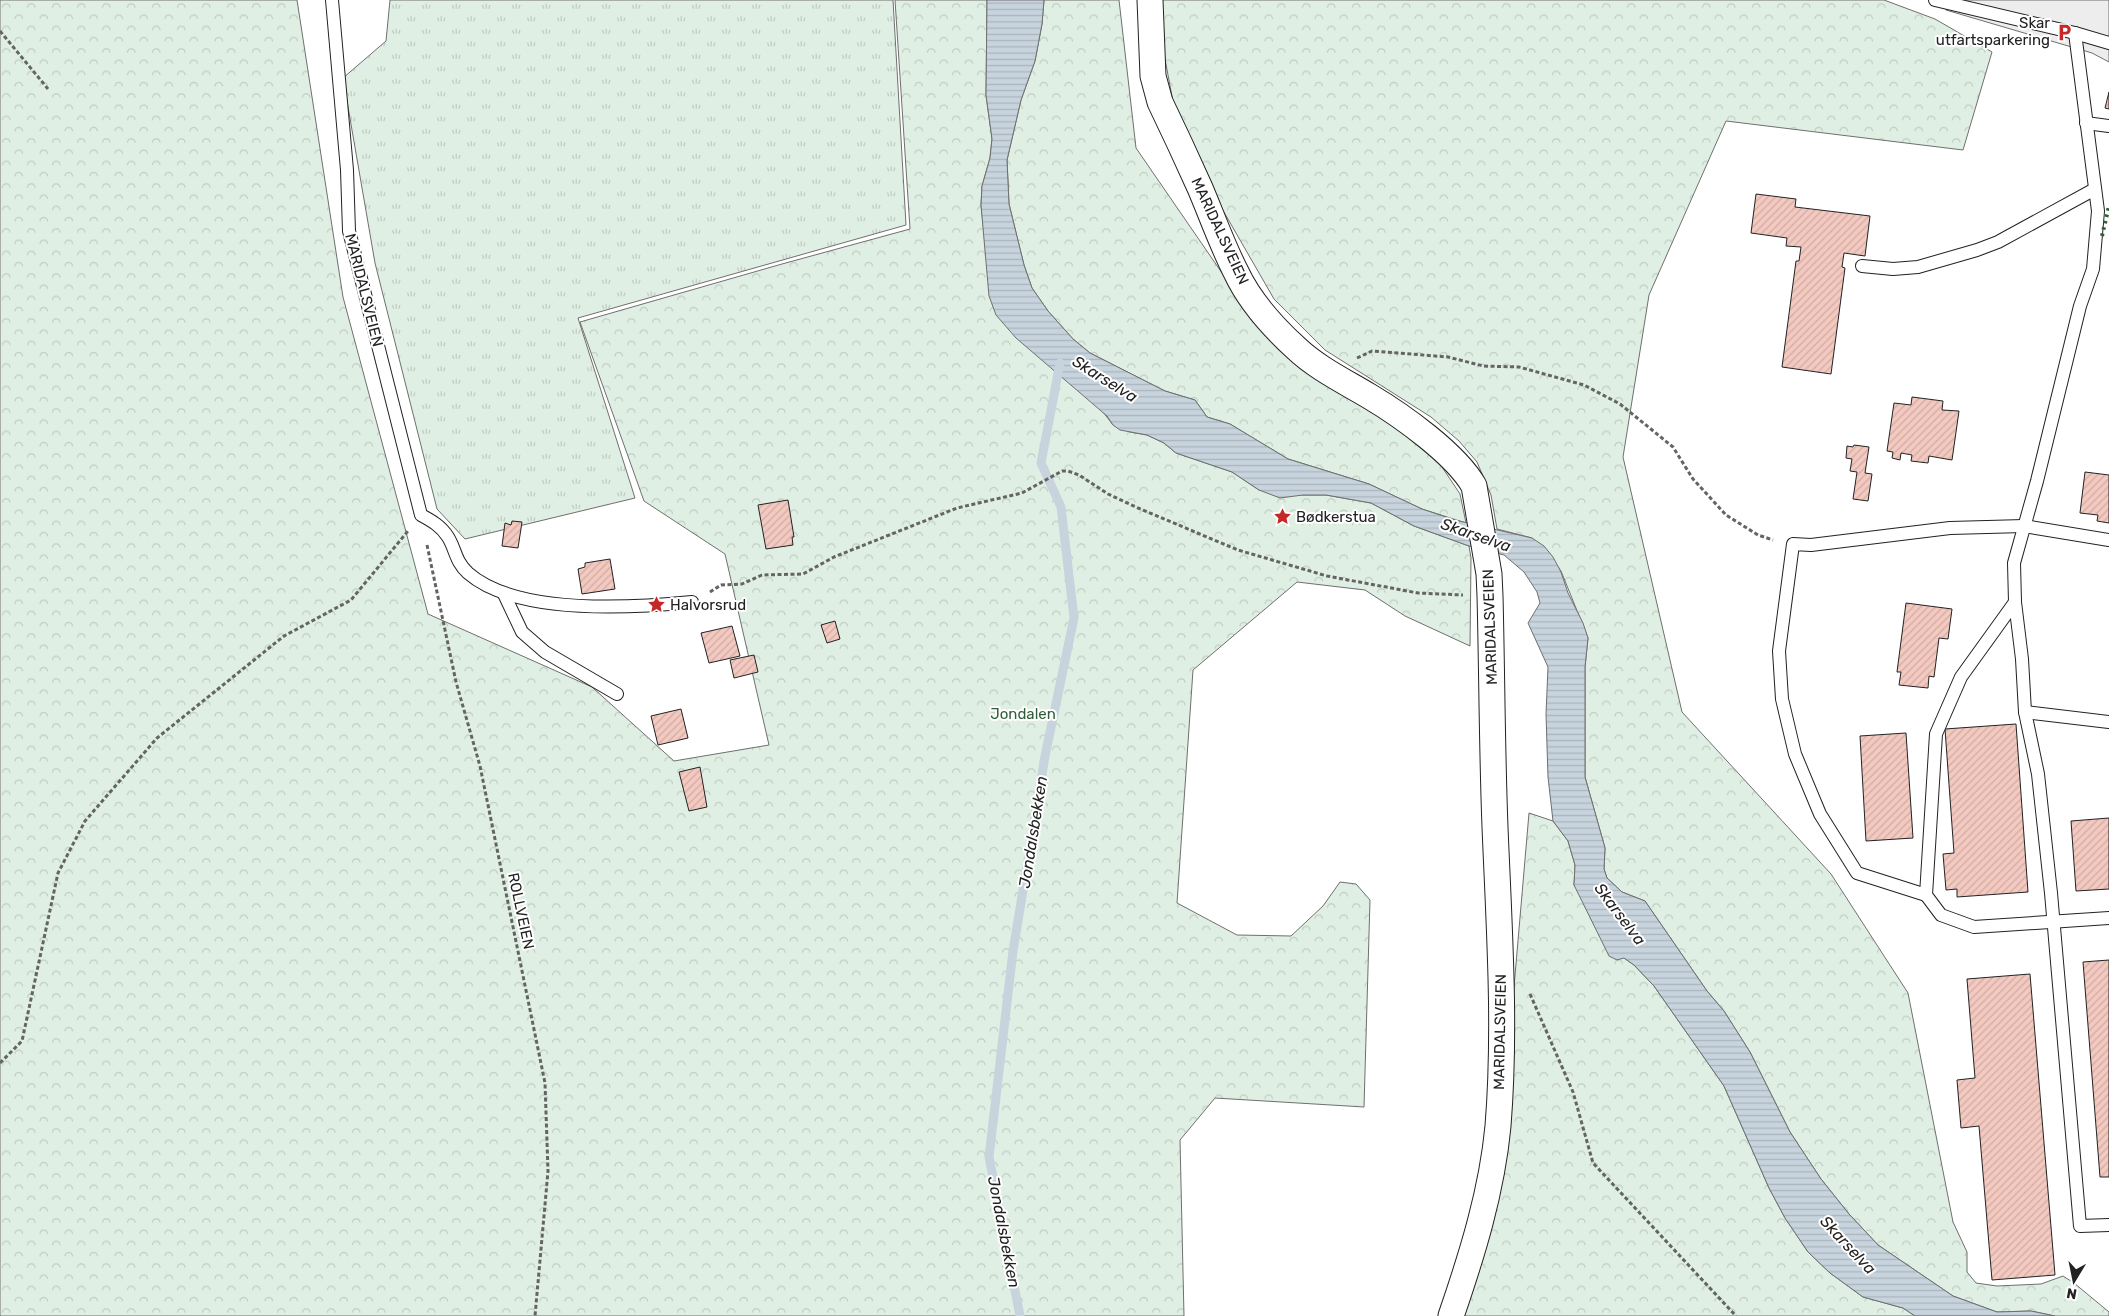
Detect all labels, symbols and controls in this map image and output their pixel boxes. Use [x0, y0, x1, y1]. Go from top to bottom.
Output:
place label: Skar utfartsparkering [1936, 14, 2050, 49]
parking icon: Skar utfartsparkering [2054, 22, 2074, 42]
street label: MARIDALSVEIEN [1187, 175, 1253, 287]
street label: MARIDALSVEIEN [341, 232, 387, 348]
water label: Skarselva [1069, 352, 1141, 406]
place icon: Bødkerstua [1272, 507, 1292, 527]
place label: Bødkerstua [1296, 508, 1376, 526]
water label: Skarselva [1438, 514, 1514, 556]
street label: MARIDALSVEIEN [1479, 569, 1501, 685]
place icon: Halvorsrud [646, 595, 666, 615]
place label: Halvorsrud [670, 596, 746, 614]
park label: Jondalen [990, 705, 1056, 723]
water label: Jondalsbekken [1015, 775, 1051, 889]
street label: ROLLVEIEN [504, 871, 538, 951]
water label: Skarselva [1590, 879, 1650, 949]
street label: MARIDALSVEIEN [1490, 974, 1510, 1090]
water label: Jondalsbekken [984, 1175, 1024, 1289]
water label: Skarselva [1816, 1212, 1880, 1278]
north arrow [2049, 1256, 2099, 1306]
text: N [2065, 1284, 2078, 1303]

